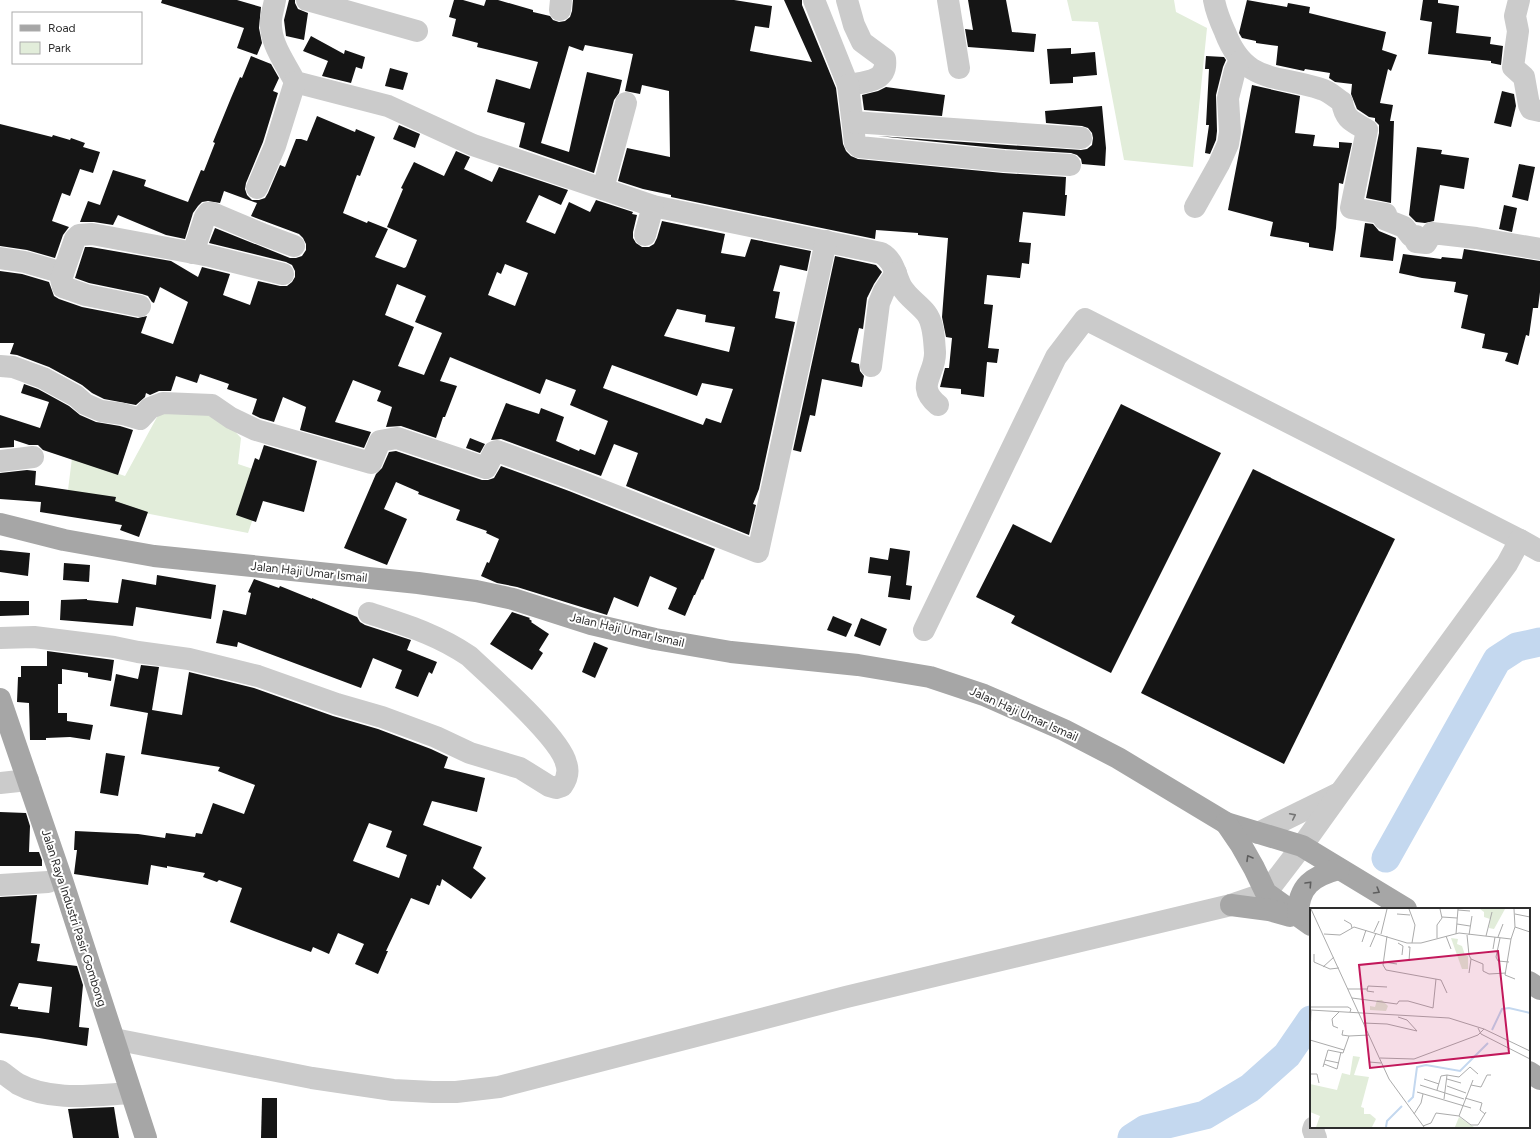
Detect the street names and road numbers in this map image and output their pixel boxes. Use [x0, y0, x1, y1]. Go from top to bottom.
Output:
street label: Jalan Haji Umar Ismail [250, 559, 368, 585]
street label: Jalan Haji Umar Ismail [568, 610, 686, 650]
street label: Jalan Haji Umar Ismail [968, 684, 1080, 744]
street label: Jalan Raya Industri Pasir Gombong [39, 828, 109, 1008]

